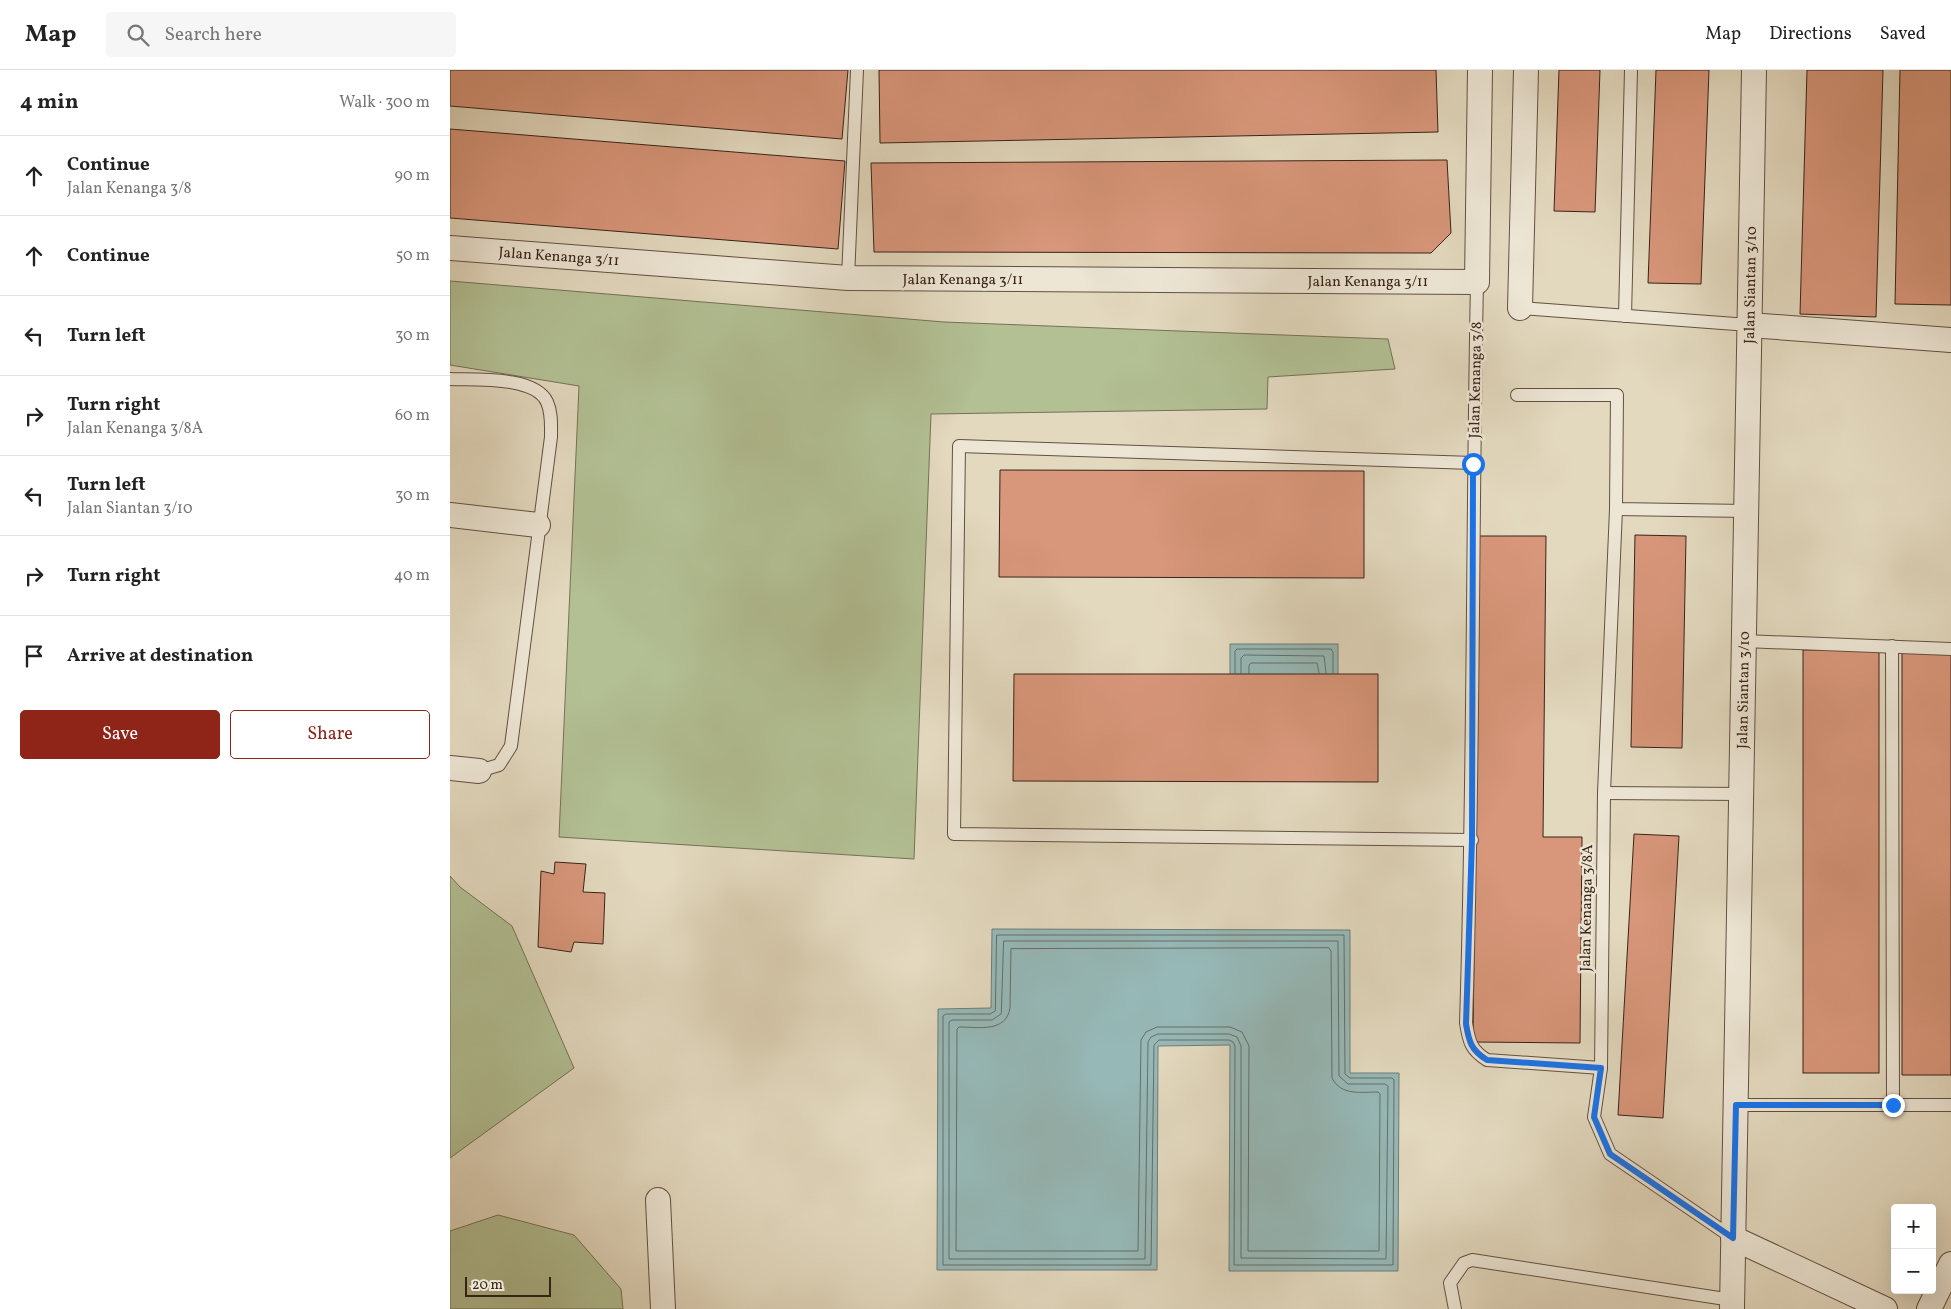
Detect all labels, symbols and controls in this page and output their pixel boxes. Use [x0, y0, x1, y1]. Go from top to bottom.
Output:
search box [106, 12, 456, 57]
text: Map [25, 18, 76, 52]
icon: search [124, 21, 152, 49]
text: Search here [164, 22, 262, 48]
text: Map [1705, 22, 1741, 47]
text: Directions [1769, 22, 1852, 47]
text: Saved [1880, 22, 1926, 47]
text: 4 min [20, 88, 79, 117]
text: Walk · 300 m [339, 92, 430, 114]
text: Continue [67, 152, 150, 178]
icon: ahead [20, 162, 48, 190]
text: 90 m [394, 165, 430, 187]
text: Jalan Kenanga 3/8 [67, 178, 192, 200]
street label: Jalan Siantan 3/10 [1740, 226, 1763, 344]
icon: ahead [20, 242, 48, 270]
text: Continue [67, 243, 150, 269]
street label: Jalan Kenanga 3/11 [498, 243, 620, 272]
text: 50 m [396, 245, 430, 267]
street label: Jalan Kenanga 3/11 [903, 270, 1023, 291]
street label: Jalan Kenanga 3/11 [1308, 272, 1428, 293]
street label: Jalan Kenanga 3/8 [1465, 321, 1488, 439]
icon: left [20, 322, 48, 350]
text: Turn left [67, 323, 146, 349]
text: 30 m [395, 325, 430, 347]
text: Turn right [67, 392, 160, 418]
icon: right [20, 402, 48, 430]
text: 60 m [395, 405, 430, 427]
text: Jalan Kenanga 3/8A [67, 418, 203, 440]
route start [1462, 453, 1485, 476]
text: Turn left [67, 472, 146, 498]
icon: left [20, 482, 48, 510]
text: 30 m [395, 485, 430, 507]
text: Jalan Siantan 3/10 [67, 498, 193, 520]
icon: right [20, 562, 48, 590]
text: Turn right [67, 563, 160, 589]
text: 40 m [394, 565, 430, 587]
street label: Jalan Siantan 3/10 [1733, 631, 1756, 749]
icon: arrive [20, 642, 48, 670]
text: Arrive at destination [67, 643, 253, 669]
button: Save [20, 710, 220, 759]
button: Share [230, 710, 430, 759]
street label: Jalan Kenanga 3/8A [1576, 844, 1599, 972]
route end [1882, 1094, 1905, 1117]
map controls [1891, 1204, 1936, 1294]
button: + [1891, 1204, 1936, 1249]
button: − [1891, 1249, 1936, 1294]
scale bar [465, 1274, 551, 1297]
text: 20 m [472, 1276, 503, 1295]

